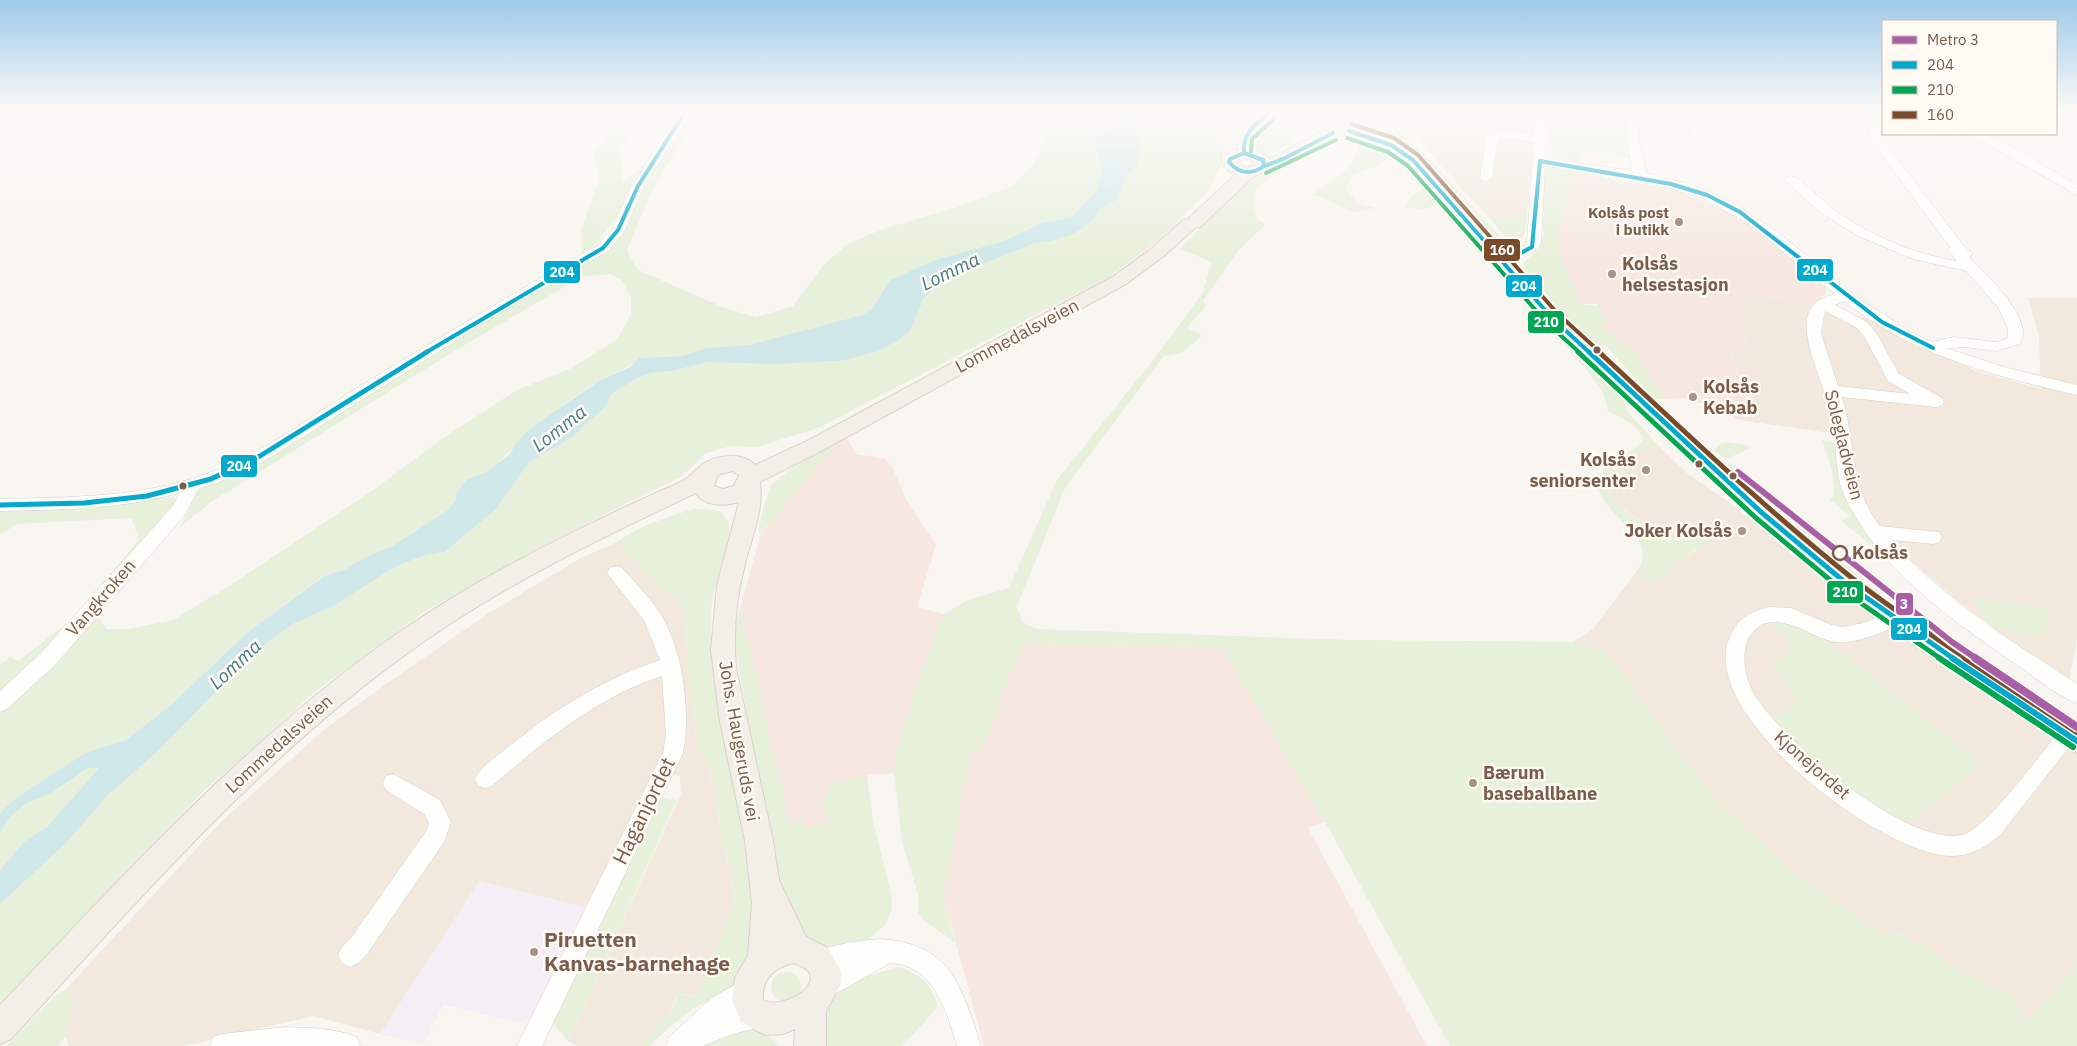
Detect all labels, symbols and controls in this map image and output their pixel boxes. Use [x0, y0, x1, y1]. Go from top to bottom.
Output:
legend [1882, 20, 2057, 135]
text: Metro 3 [1927, 30, 1979, 49]
text: 204 [1927, 55, 1954, 74]
text: 210 [1927, 80, 1954, 99]
text: 160 [1927, 105, 1954, 124]
place label: Kolsås post i butikk [1588, 203, 1669, 239]
marker: Kolsås post i butikk [1673, 216, 1685, 228]
line badge: 160 [1483, 238, 1521, 262]
text: 160 [1489, 241, 1515, 259]
water label: Lomma [917, 246, 983, 296]
place label: Kolsås helsestasjon [1622, 252, 1729, 296]
line badge: 204 [1796, 258, 1834, 282]
line badge: 204 [543, 260, 581, 284]
text: 204 [1802, 261, 1828, 279]
text: 204 [549, 263, 575, 281]
marker: Kolsås helsestasjon [1606, 268, 1618, 280]
line badge: 204 [1505, 274, 1543, 298]
text: 204 [1511, 277, 1537, 295]
street label: Lommedalsveien [951, 293, 1083, 378]
line badge: 210 [1527, 310, 1565, 334]
text: 210 [1533, 313, 1559, 331]
unlabelled marker [1592, 345, 1602, 355]
place label: Kolsås Kebab [1703, 375, 1759, 419]
street label: Solegladveien [1820, 387, 1869, 502]
marker: Kolsås Kebab [1687, 391, 1699, 403]
water label: Lomma [527, 399, 591, 457]
place label: Kolsås seniorsenter [1529, 448, 1636, 492]
line badge: 204 [220, 454, 258, 478]
text: 204 [226, 457, 252, 475]
unlabelled marker [1694, 459, 1704, 469]
marker: Kolsås seniorsenter [1640, 464, 1652, 476]
unlabelled marker [1728, 471, 1738, 481]
unlabelled marker [178, 481, 188, 491]
place label: Joker Kolsås [1624, 519, 1732, 542]
marker: Joker Kolsås [1736, 525, 1748, 537]
place label: Kolsås [1852, 541, 1908, 564]
marker: Kolsås [1832, 545, 1848, 561]
street label: Vangkroken [61, 554, 141, 641]
line badge: 210 [1826, 580, 1864, 604]
text: 210 [1832, 583, 1858, 601]
line badge: 3 [1895, 592, 1914, 616]
text: 3 [1900, 595, 1908, 613]
line badge: 204 [1890, 617, 1928, 641]
text: 204 [1896, 620, 1922, 638]
water label: Lomma [204, 634, 266, 694]
street label: Johs. Haugeruds vei [714, 659, 765, 823]
street label: Lommedalsveien [220, 689, 337, 798]
street label: Kjonejordet [1769, 725, 1855, 804]
street label: Haganjordet [605, 752, 681, 869]
place label: Bærum baseballbane [1483, 761, 1597, 805]
marker: Bærum baseballbane [1467, 777, 1479, 789]
place label: Piruetten Kanvas-barnehage [544, 925, 730, 977]
marker: Piruetten Kanvas-barnehage [528, 946, 540, 958]

